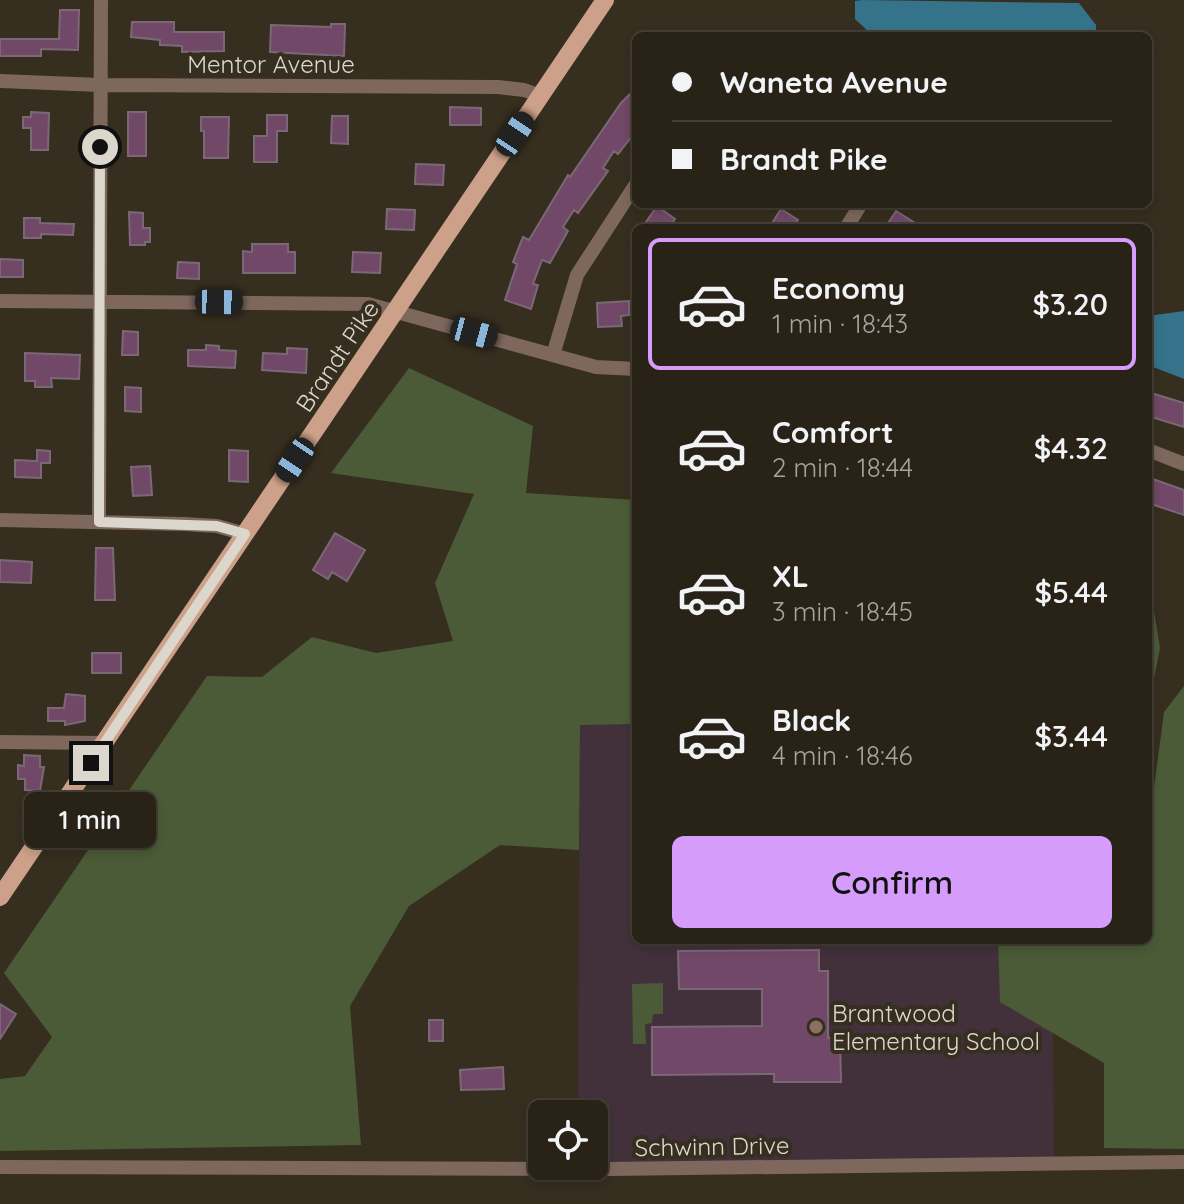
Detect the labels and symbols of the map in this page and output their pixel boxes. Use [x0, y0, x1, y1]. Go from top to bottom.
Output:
street label: Mentor Avenue [187, 49, 355, 79]
car [492, 107, 538, 161]
route start [82, 129, 118, 165]
car [195, 290, 243, 314]
street label: Brandt Pike [289, 295, 385, 417]
car [448, 315, 500, 351]
car [272, 433, 318, 487]
route end [73, 745, 109, 781]
callout: 1 min [25, 791, 157, 847]
place label: Brantwood Elementary School [832, 998, 1040, 1056]
marker: Brantwood Elementary School [807, 1018, 825, 1036]
street label: Schwinn Drive [634, 1130, 790, 1162]

